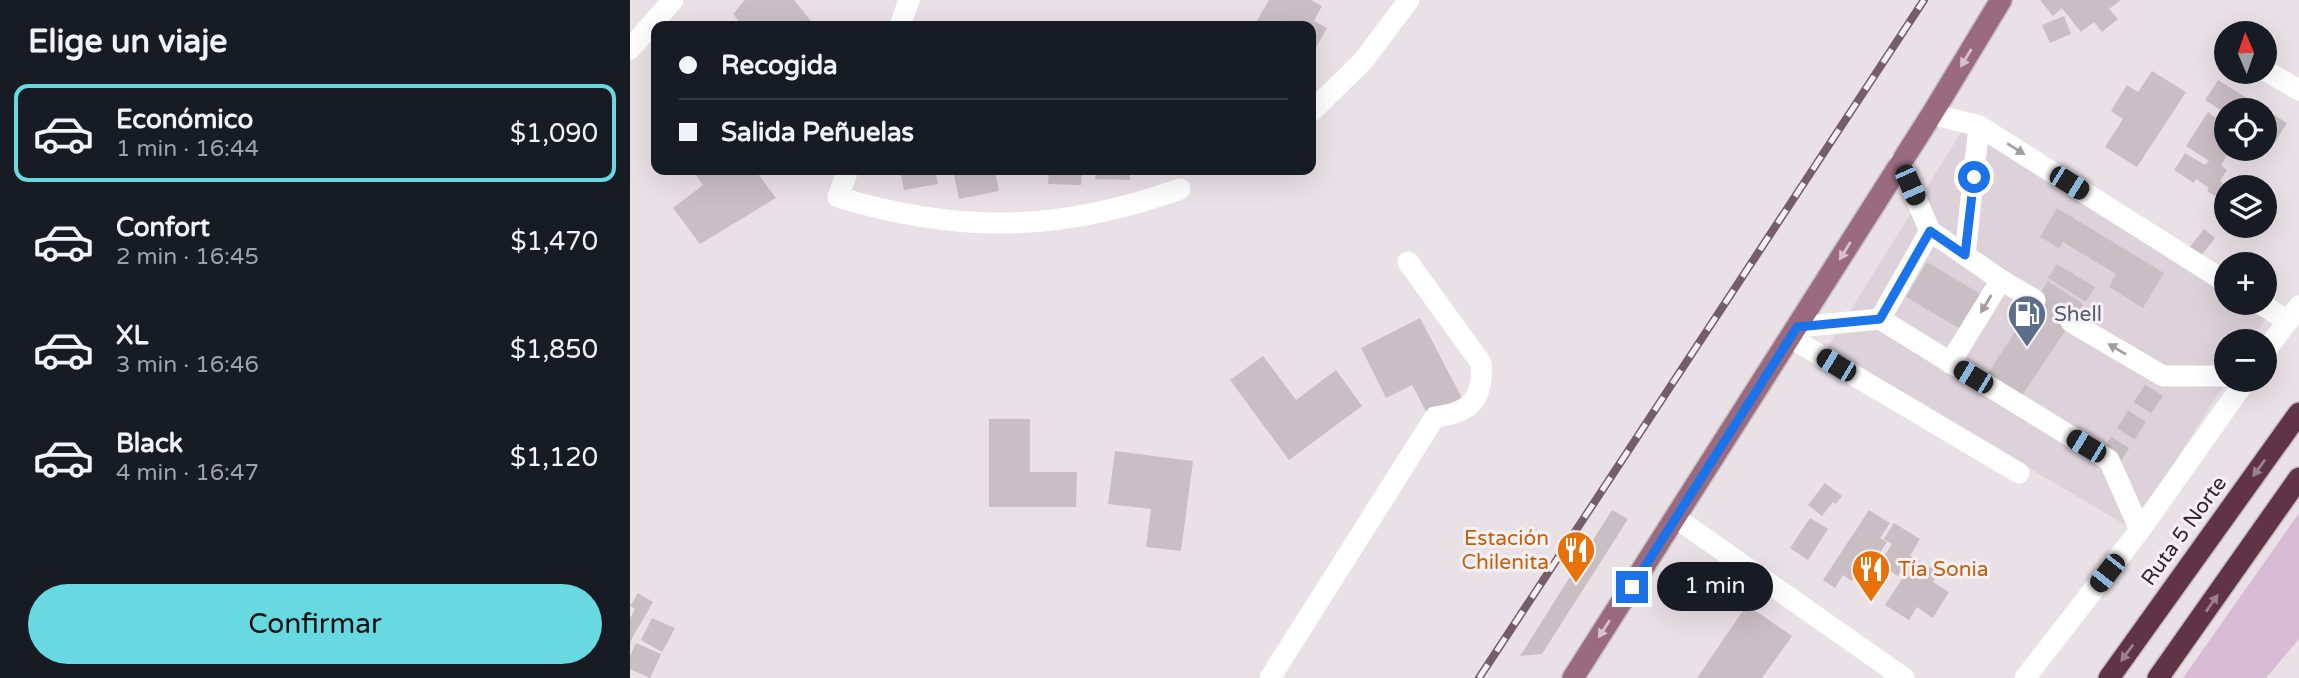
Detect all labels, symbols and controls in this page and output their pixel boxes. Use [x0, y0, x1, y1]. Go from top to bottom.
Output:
north arrow [2214, 21, 2277, 84]
map controls [2214, 21, 2277, 392]
text: Elige un viaje [28, 23, 227, 61]
one-way arrow [1959, 49, 1972, 68]
text: Recogida [721, 50, 838, 81]
button: locate [2214, 98, 2277, 161]
icon: car [32, 102, 95, 165]
text: Económico [116, 104, 253, 135]
text: Salida Peñuelas [721, 117, 914, 148]
text: $1,090 [510, 118, 598, 149]
text: 1 min · 16:44 [116, 135, 259, 163]
one-way arrow [2007, 143, 2026, 156]
route start [1958, 161, 1990, 193]
car [1892, 162, 1929, 208]
car [2046, 163, 2093, 203]
button: layers [2214, 175, 2277, 238]
icon: car [32, 210, 95, 273]
text: Confort [116, 212, 210, 243]
text: $1,470 [510, 226, 598, 257]
one-way arrow [1838, 241, 1851, 261]
text: 2 min · 16:45 [116, 243, 259, 271]
button: + [2214, 252, 2277, 315]
fuel station icon: Shell [2006, 293, 2048, 348]
one-way arrow [1980, 294, 1993, 313]
place label: Shell [2054, 302, 2102, 327]
icon: car [32, 318, 95, 381]
text: XL [116, 320, 148, 351]
button: − [2214, 329, 2277, 392]
text: $1,850 [510, 334, 598, 365]
one-way arrow [2108, 343, 2127, 355]
car [1813, 345, 1860, 385]
text: 3 min · 16:46 [116, 351, 259, 379]
car [1950, 357, 1997, 397]
icon: car [32, 426, 95, 489]
car [2063, 426, 2110, 466]
text: Black [116, 428, 183, 459]
text: $1,120 [510, 442, 598, 473]
text: 4 min · 16:47 [116, 459, 259, 487]
one-way arrow [2252, 459, 2266, 477]
street label: Ruta 5 Norte [2136, 471, 2232, 590]
place label: Estación Chilenita [1461, 526, 1549, 575]
restaurant icon: Estación Chilenita [1555, 529, 1597, 584]
restaurant icon: Tía Sonia [1850, 548, 1892, 603]
car [2086, 550, 2129, 596]
place label: Tía Sonia [1898, 557, 1989, 582]
callout: 1 min [1656, 562, 1772, 612]
route end [1616, 571, 1648, 603]
text: 1 min [1684, 572, 1746, 600]
button: Confirmar [28, 584, 602, 664]
one-way arrow [2204, 594, 2218, 612]
one-way arrow [1598, 620, 1611, 639]
one-way arrow [2120, 644, 2134, 662]

